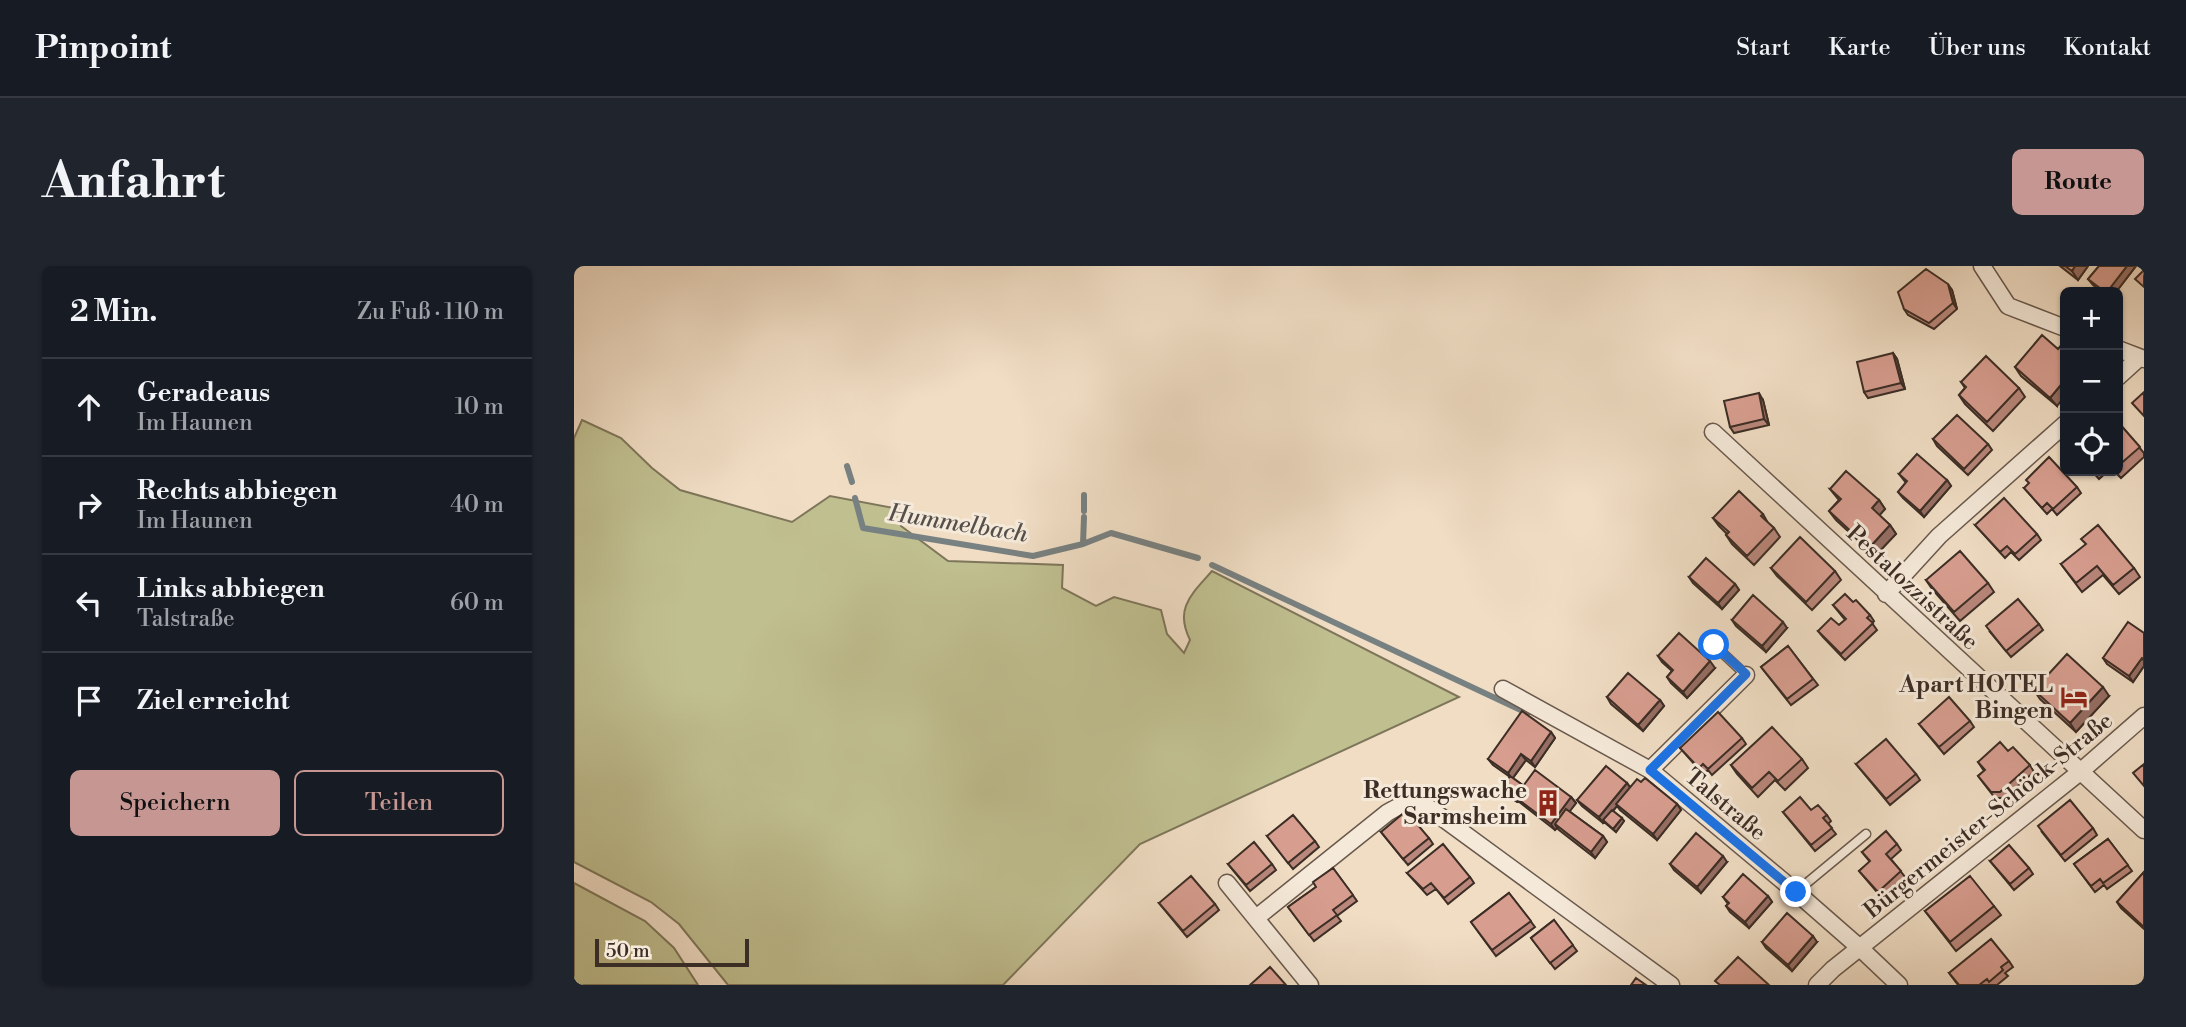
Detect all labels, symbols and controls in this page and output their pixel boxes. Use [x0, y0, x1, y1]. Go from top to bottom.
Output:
text: Pinpoint [35, 28, 172, 69]
text: Start [1736, 33, 1790, 63]
text: Karte [1828, 33, 1891, 63]
text: Über uns [1929, 33, 2026, 63]
text: Kontakt [2064, 33, 2151, 63]
button: Route [2012, 149, 2144, 215]
text: Anfahrt [42, 152, 225, 213]
map controls [2060, 287, 2123, 476]
button: + [2060, 287, 2123, 350]
text: 2 Min. [70, 293, 158, 331]
text: Zu Fuß · 110 m [357, 298, 504, 326]
button: − [2060, 350, 2123, 413]
text: Geradeaus [137, 377, 270, 409]
icon: ahead [70, 388, 108, 426]
text: 10 m [455, 393, 504, 421]
text: Im Haunen [137, 409, 253, 437]
button: locate [2060, 413, 2123, 476]
text: Rechts abbiegen [137, 475, 337, 507]
icon: right [70, 486, 108, 524]
text: 40 m [450, 491, 504, 519]
water label: Hummelbach [885, 498, 1030, 550]
text: Im Haunen [137, 507, 253, 535]
street label: Pestalozzistraße [1841, 519, 1984, 656]
text: Links abbiegen [137, 573, 325, 605]
icon: left [70, 584, 108, 622]
text: 60 m [450, 589, 504, 617]
text: Talstraße [137, 605, 235, 633]
route start [1698, 629, 1729, 660]
place label: Apart HOTEL Bingen [1898, 671, 2053, 725]
icon: arrive [70, 682, 108, 720]
hotel icon: Apart HOTEL Bingen [2059, 682, 2089, 712]
text: Ziel erreicht [137, 685, 289, 717]
street label: Bürgermeister-Schöck-Straße [1858, 707, 2119, 925]
street label: Talstraße [1679, 763, 1772, 847]
button: Speichern [70, 770, 280, 836]
button: Teilen [294, 770, 504, 836]
place label: Rettungswache Sarmsheim [1363, 777, 1527, 831]
building icon: Rettungswache Sarmsheim [1533, 788, 1563, 818]
route end [1780, 876, 1811, 907]
scale bar [595, 936, 749, 968]
text: 50 m [606, 939, 650, 963]

